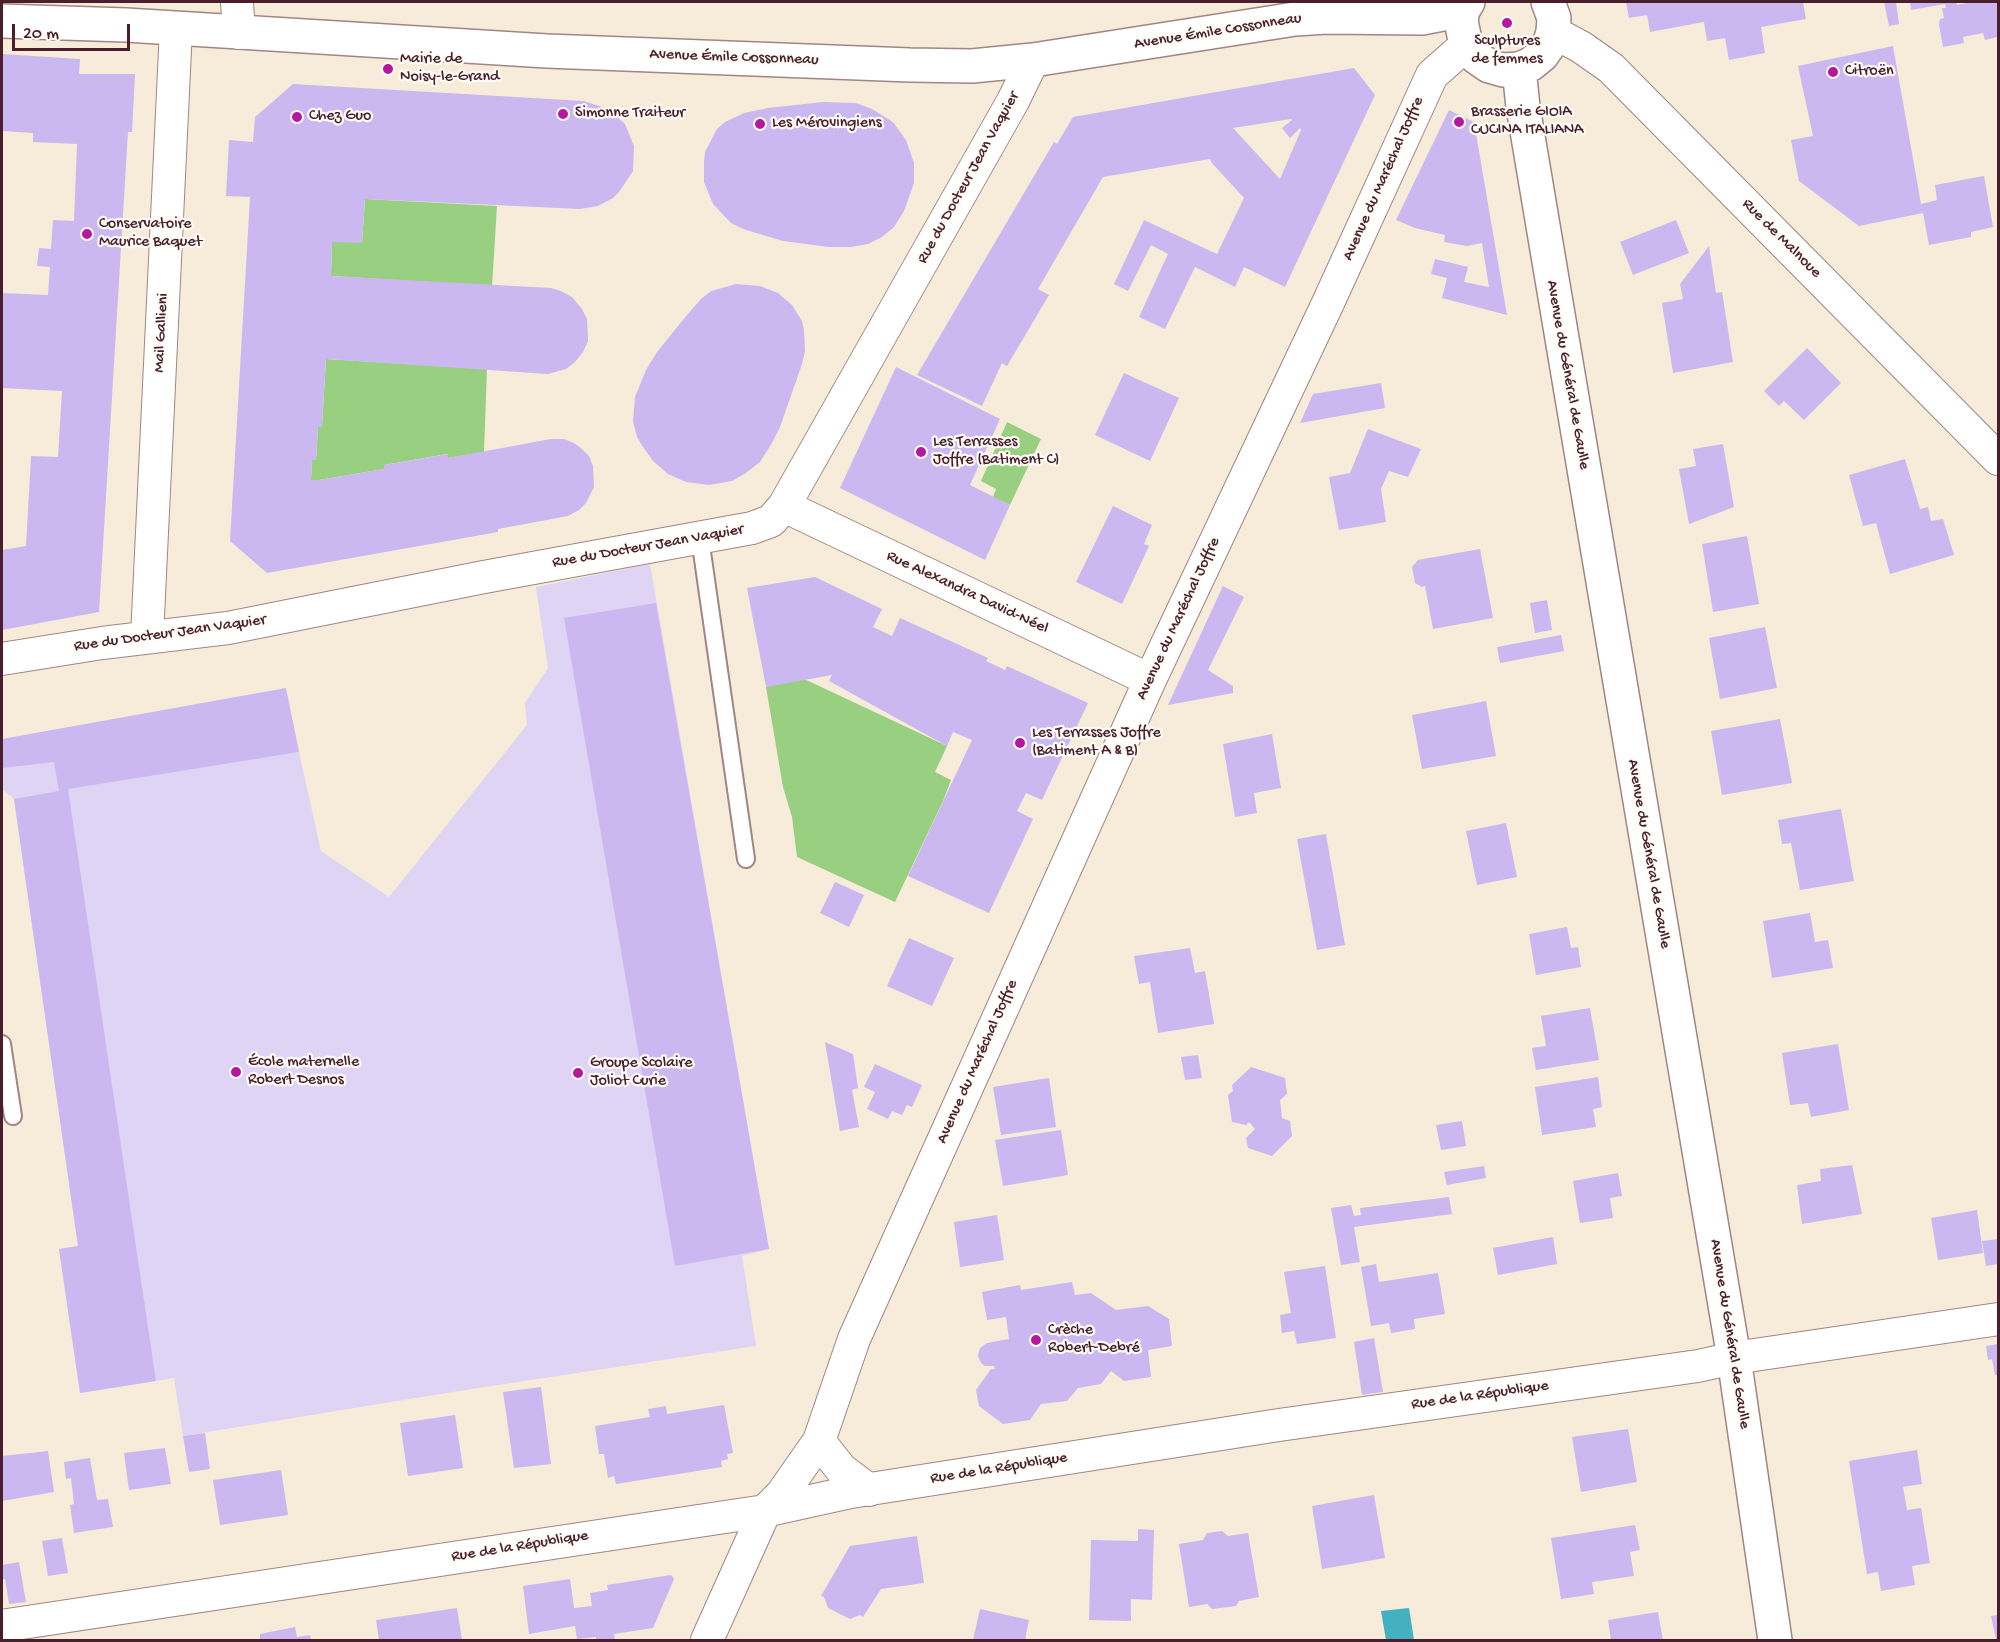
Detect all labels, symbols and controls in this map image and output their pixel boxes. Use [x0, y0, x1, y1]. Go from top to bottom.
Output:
street label: Avenue Émile Cossonneau [1133, 9, 1303, 55]
scale bar [15, 12, 134, 50]
marker: Sculptures de femmes [1500, 16, 1514, 30]
text: 20 m [23, 24, 59, 45]
place label: Sculptures de femmes [1471, 32, 1543, 70]
street label: Avenue Émile Cossonneau [649, 45, 819, 71]
place label: Mairie de Noisy-le-Grand [400, 50, 499, 88]
marker: Mairie de Noisy-le-Grand [381, 62, 395, 76]
place label: Citroën [1845, 62, 1894, 82]
marker: Citroën [1826, 65, 1840, 79]
street label: Rue du Docteur Jean Vaquier [914, 89, 1024, 267]
street label: Avenue du Maréchal Joffre [1339, 94, 1429, 264]
place label: Brasserie GIOIA CUCINA ITALIANA [1471, 103, 1584, 141]
place label: Simonne Traiteur [575, 104, 685, 124]
place label: Chez Guo [309, 107, 371, 127]
marker: Simonne Traiteur [556, 107, 570, 121]
marker: Chez Guo [290, 110, 304, 124]
place label: Les Mérovingiens [772, 114, 882, 134]
marker: Brasserie GIOIA CUCINA ITALIANA [1452, 115, 1466, 129]
marker: Les Mérovingiens [753, 117, 767, 131]
street label: Rue de Malnoue [1737, 195, 1825, 283]
place label: Conservatoire Maurice Baquet [99, 215, 202, 253]
marker: Conservatoire Maurice Baquet [80, 227, 94, 241]
street label: Avenue du Général de Gaulle [1541, 279, 1593, 471]
street label: Mail Gallieni [150, 293, 174, 373]
place label: Les Terrasses Joffre (Batiment C) [933, 433, 1060, 471]
marker: Les Terrasses Joffre (Batiment C) [914, 445, 928, 459]
street label: Rue du Docteur Jean Vaquier [551, 521, 745, 573]
street label: Avenue du Maréchal Joffre [1133, 535, 1225, 703]
street label: Rue Alexandra David-Néel [883, 547, 1051, 639]
street label: Rue du Docteur Jean Vaquier [73, 611, 267, 657]
place label: Les Terrasses Joffre (Batiment A & B) [1032, 724, 1161, 762]
marker: Les Terrasses Joffre (Batiment A & B) [1013, 736, 1027, 750]
street label: Avenue du Général de Gaulle [1622, 758, 1674, 950]
street label: Avenue du Maréchal Joffre [933, 977, 1023, 1147]
place label: École maternelle Robert Desnos [248, 1053, 359, 1091]
place label: Groupe Scolaire Joliot Curie [590, 1054, 692, 1092]
marker: École maternelle Robert Desnos [229, 1065, 243, 1079]
marker: Groupe Scolaire Joliot Curie [571, 1066, 585, 1080]
street label: Avenue du Général de Gaulle [1705, 1238, 1753, 1430]
place label: Crèche Robert-Debré [1048, 1321, 1140, 1359]
marker: Crèche Robert-Debré [1029, 1333, 1043, 1347]
street label: Rue de la République [1410, 1377, 1550, 1415]
street label: Rue de la République [929, 1449, 1069, 1489]
street label: Rue de la République [450, 1527, 590, 1567]

